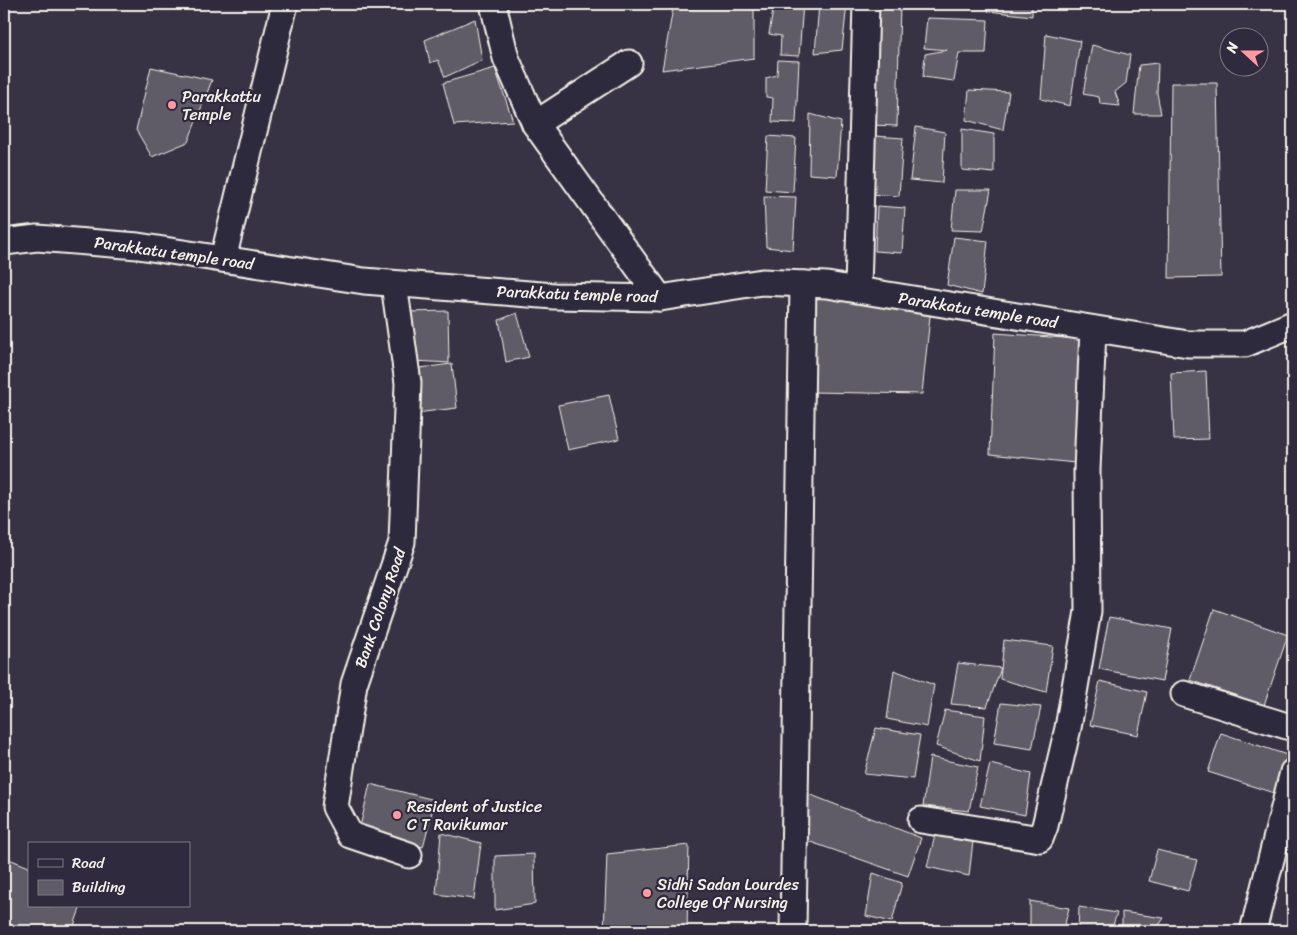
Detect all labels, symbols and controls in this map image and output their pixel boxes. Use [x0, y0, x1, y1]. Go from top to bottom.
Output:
north arrow [1220, 28, 1270, 78]
text: N [1219, 38, 1246, 57]
place label: Parakkattu Temple [182, 82, 262, 129]
marker: Parakkattu Temple [166, 99, 178, 111]
street label: Parakkatu temple road [92, 227, 257, 279]
street label: Parakkatu temple road [496, 277, 659, 311]
street label: Parakkatu temple road [896, 283, 1061, 337]
street label: Bank Colony Road [346, 543, 415, 672]
place label: Resident of Justice C T Ravikumar [407, 792, 542, 839]
marker: Resident of Justice C T Ravikumar [391, 809, 403, 821]
legend [28, 842, 190, 908]
text: Road [72, 850, 105, 876]
place label: Sidhi Sadan Lourdes College Of Nursing [657, 870, 799, 917]
text: Building [72, 874, 126, 900]
marker: Sidhi Sadan Lourdes College Of Nursing [641, 887, 653, 899]

